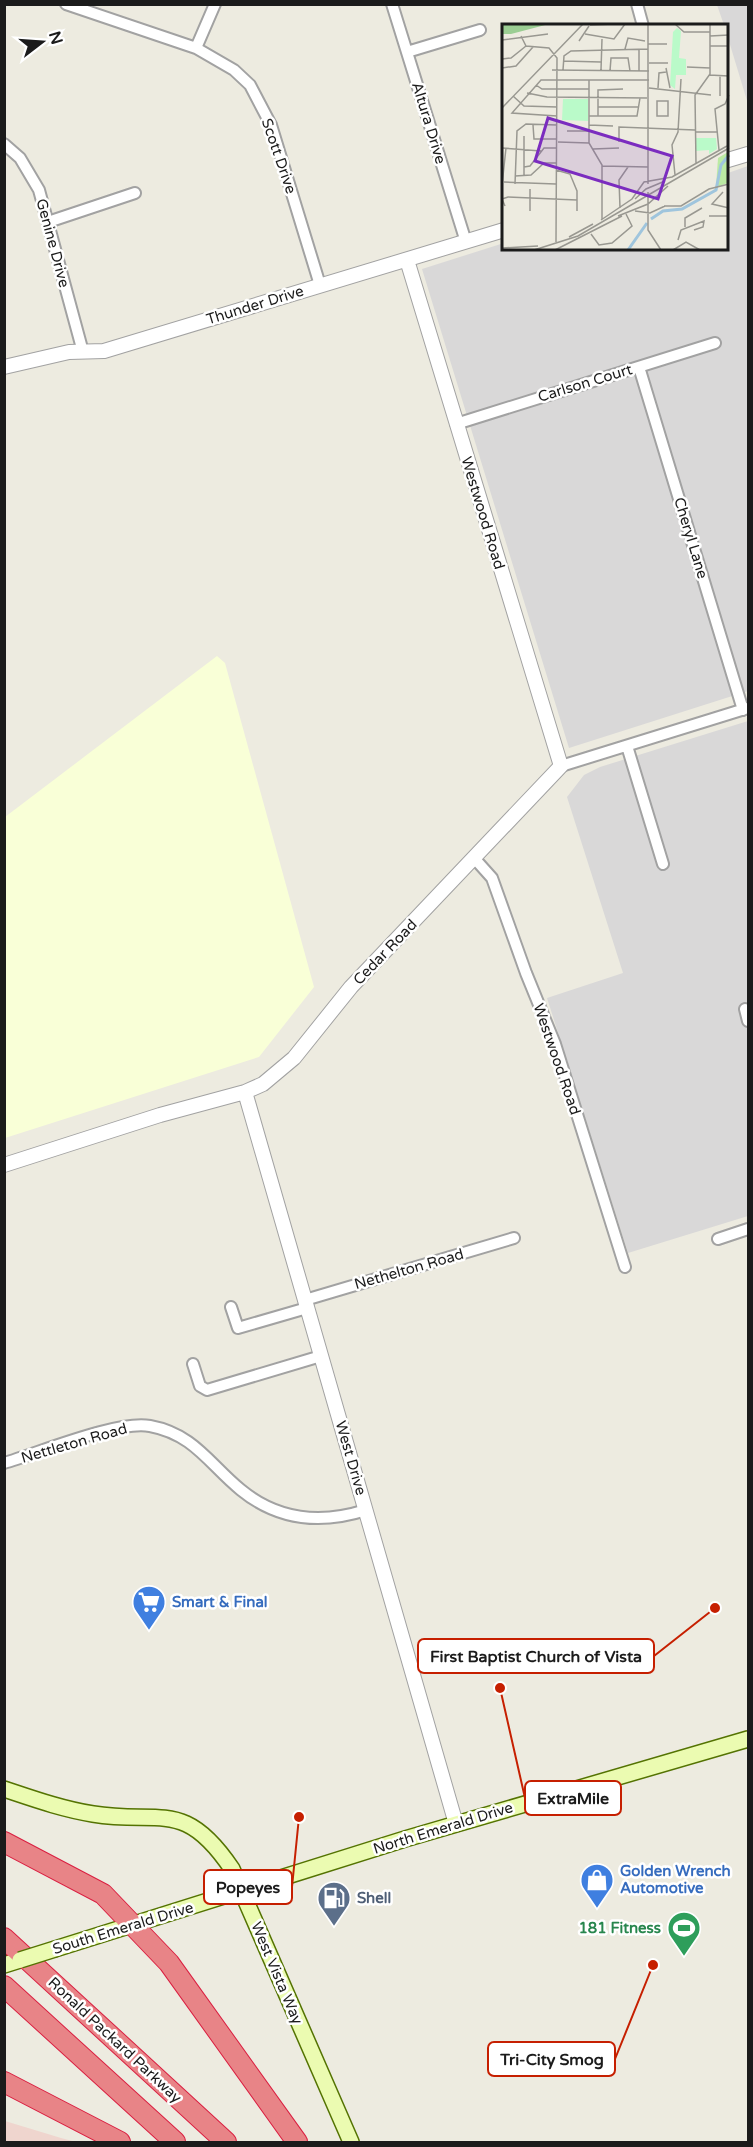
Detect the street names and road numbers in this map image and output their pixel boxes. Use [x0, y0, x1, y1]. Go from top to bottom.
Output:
street label: Altura Drive [408, 80, 450, 166]
street label: Scott Drive [258, 116, 300, 196]
street label: Genine Drive [33, 197, 73, 289]
street label: Thunder Drive [204, 282, 306, 328]
street label: Carlson Court [536, 360, 635, 406]
street label: Westwood Road [457, 454, 509, 572]
street label: Cheryl Lane [670, 495, 712, 581]
street label: Cedar Road [349, 916, 421, 988]
street label: Westwood Road [529, 1001, 585, 1117]
street label: Nethelton Road [352, 1245, 466, 1293]
street label: Nettleton Road [19, 1419, 129, 1467]
street label: West Drive [332, 1419, 370, 1497]
street label: North Emerald Drive [371, 1798, 515, 1858]
street label: South Emerald Drive [50, 1898, 196, 1958]
street label: West Vista Way [247, 1919, 307, 2027]
street label: Ronald Packard Parkway [44, 1973, 186, 2107]

